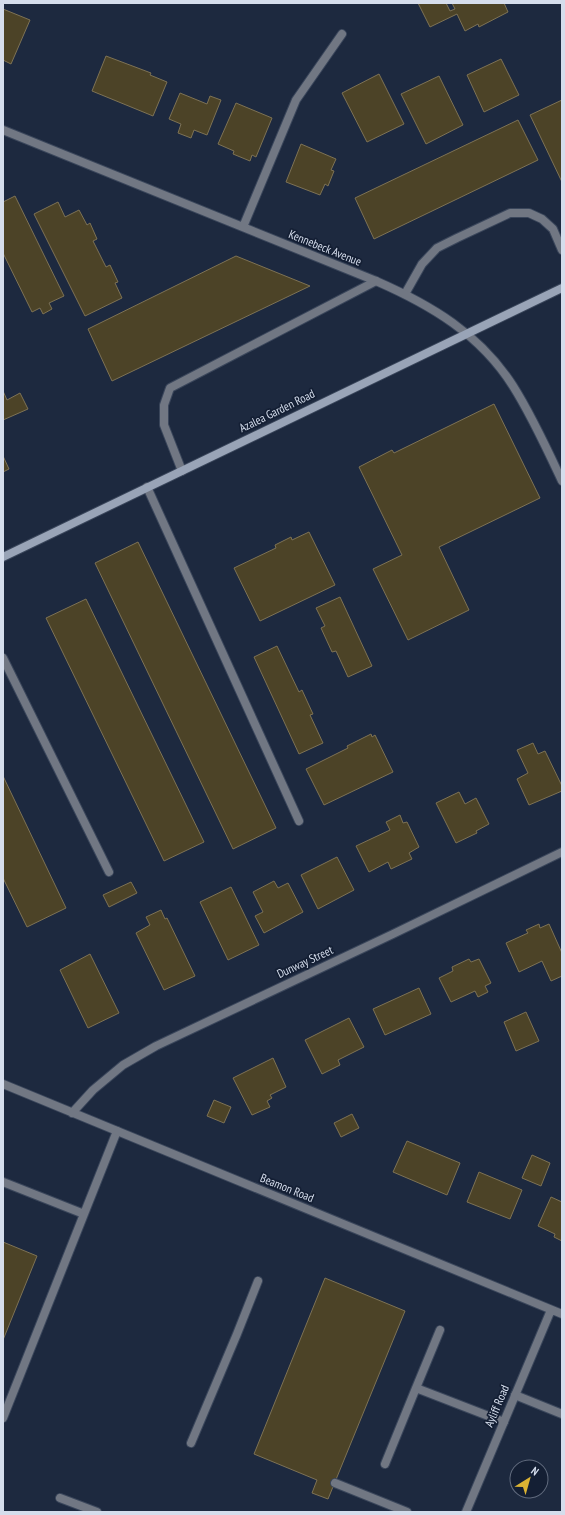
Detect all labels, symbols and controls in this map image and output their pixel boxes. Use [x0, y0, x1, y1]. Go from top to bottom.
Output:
street label: Kennebeck Avenue [287, 226, 364, 269]
street label: Azalea Garden Road [237, 386, 317, 435]
street label: Dunway Street [274, 942, 336, 981]
street label: Beamon Road [258, 1170, 316, 1205]
street label: Ayliff Road [481, 1382, 512, 1429]
north arrow [509, 1459, 549, 1499]
text: N [528, 1464, 542, 1478]

